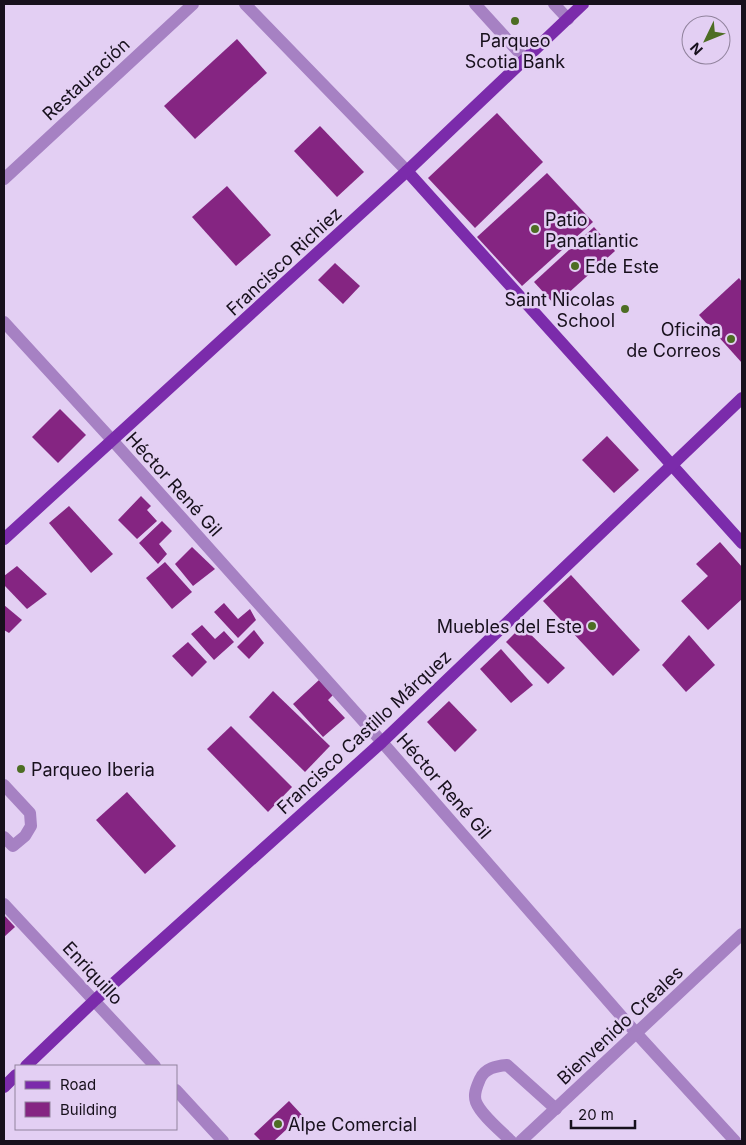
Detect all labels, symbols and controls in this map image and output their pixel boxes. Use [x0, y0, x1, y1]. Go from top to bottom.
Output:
marker: Parqueo Scotia Bank [509, 15, 521, 27]
north arrow [681, 15, 731, 65]
place label: Parqueo Scotia Bank [465, 30, 565, 72]
street label: Restauración [38, 33, 134, 125]
text: N [686, 40, 706, 59]
street label: Francisco Richiez [222, 202, 346, 320]
place label: Patio Panatlantic [545, 209, 639, 251]
marker: Patio Panatlantic [529, 223, 541, 235]
place label: Ede Este [585, 256, 659, 277]
marker: Ede Este [569, 260, 581, 272]
place label: Saint Nicolas School [504, 289, 615, 331]
marker: Saint Nicolas School [619, 303, 631, 315]
place label: Oficina de Correos [626, 319, 721, 361]
marker: Oficina de Correos [725, 333, 737, 345]
street label: Héctor René Gil [122, 428, 226, 540]
place label: Muebles del Este [437, 616, 582, 637]
marker: Muebles del Este [586, 620, 598, 632]
street label: Francisco Castillo Márquez [273, 646, 455, 818]
street label: Héctor René Gil [393, 729, 495, 843]
place label: Parqueo Iberia [31, 759, 155, 780]
marker: Parqueo Iberia [15, 763, 27, 775]
street label: Enriquillo [59, 937, 127, 1009]
street label: Bienvenido Creales [553, 961, 687, 1089]
legend [15, 1065, 178, 1130]
text: Road [60, 1075, 96, 1094]
scale bar [571, 1098, 635, 1130]
text: Building [60, 1100, 117, 1119]
text: 20 m [578, 1105, 614, 1124]
place label: Alpe Comercial [288, 1114, 417, 1135]
marker: Alpe Comercial [272, 1118, 284, 1130]

